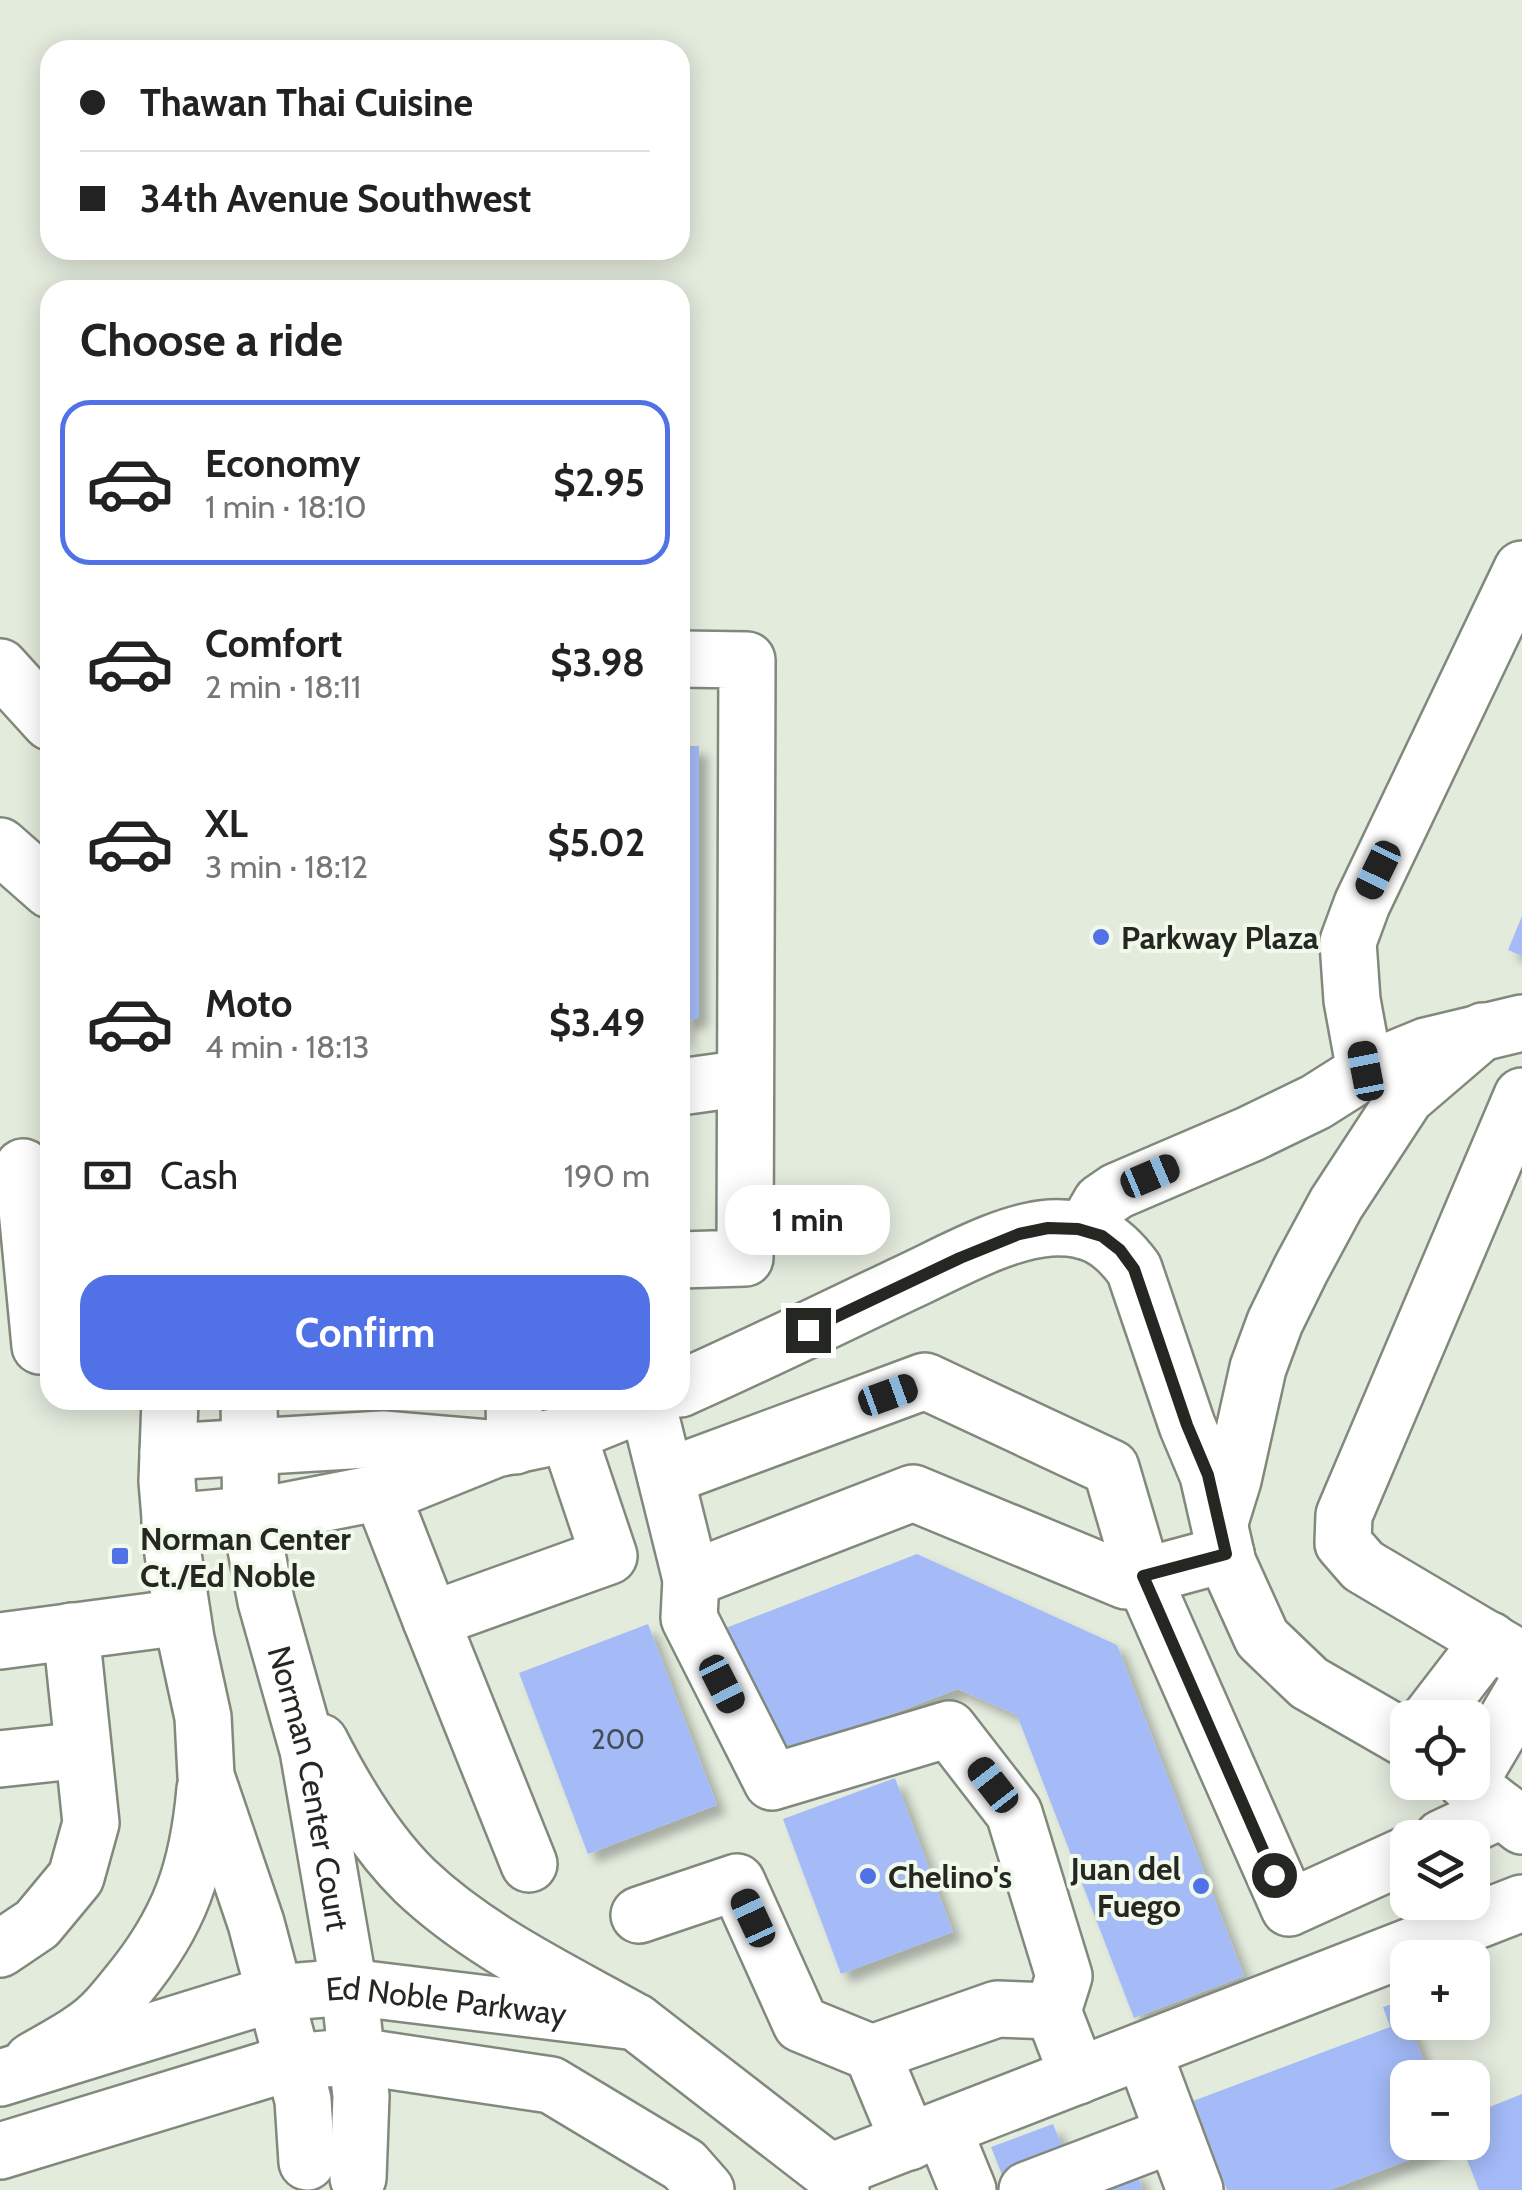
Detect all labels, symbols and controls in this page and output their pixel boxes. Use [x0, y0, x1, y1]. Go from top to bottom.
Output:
text: Thawan Thai Cuisine [140, 79, 473, 126]
text: 34th Avenue Southwest [140, 175, 531, 222]
text: Choose a ride [80, 313, 343, 367]
icon: car [85, 438, 175, 528]
text: Economy [205, 440, 360, 487]
text: $2.95 [553, 459, 645, 506]
text: 1 min · 18:10 [205, 487, 367, 526]
icon: car [85, 618, 175, 708]
text: Comfort [205, 620, 342, 667]
text: $3.98 [550, 639, 645, 686]
text: 2 min · 18:11 [205, 667, 361, 706]
icon: car [85, 798, 175, 888]
text: XL [205, 800, 248, 847]
text: $5.02 [548, 819, 645, 866]
car [1351, 836, 1405, 904]
text: 3 min · 18:12 [205, 847, 368, 886]
place label: Parkway Plaza [1121, 918, 1319, 957]
marker: Parkway Plaza [1090, 926, 1112, 948]
icon: car [85, 978, 175, 1068]
text: Moto [205, 980, 292, 1027]
text: $3.49 [549, 999, 645, 1046]
text: 4 min · 18:13 [205, 1027, 370, 1066]
car [1346, 1039, 1386, 1103]
icon: cash [80, 1148, 135, 1203]
car [1117, 1150, 1183, 1202]
text: Cash [160, 1152, 238, 1199]
text: 190 m [564, 1156, 650, 1195]
callout: 1 min [726, 1185, 890, 1255]
text: 1 min [771, 1200, 844, 1239]
button: Confirm [80, 1275, 650, 1390]
route end [786, 1308, 831, 1353]
car [855, 1371, 921, 1419]
place label: Norman Center Ct./Ed Noble [140, 1519, 351, 1595]
marker: Norman Center Ct./Ed Noble [109, 1545, 131, 1567]
street label: Norman Center Court [260, 1641, 358, 1934]
car [695, 1650, 749, 1718]
map controls [1390, 1700, 1490, 2160]
button: locate [1390, 1700, 1490, 1800]
house number: 200 [591, 1722, 645, 1756]
car [963, 1752, 1023, 1818]
button: layers [1390, 1820, 1490, 1920]
place label: Juan del Fuego [1070, 1849, 1181, 1925]
route start [1252, 1853, 1297, 1898]
place label: Chelino's [888, 1857, 1012, 1896]
marker: Chelino's [857, 1865, 879, 1887]
marker: Juan del Fuego [1190, 1875, 1212, 1897]
car [727, 1884, 779, 1952]
button: + [1390, 1940, 1490, 2040]
street label: Ed Noble Parkway [324, 1967, 569, 2033]
button: − [1390, 2060, 1490, 2160]

